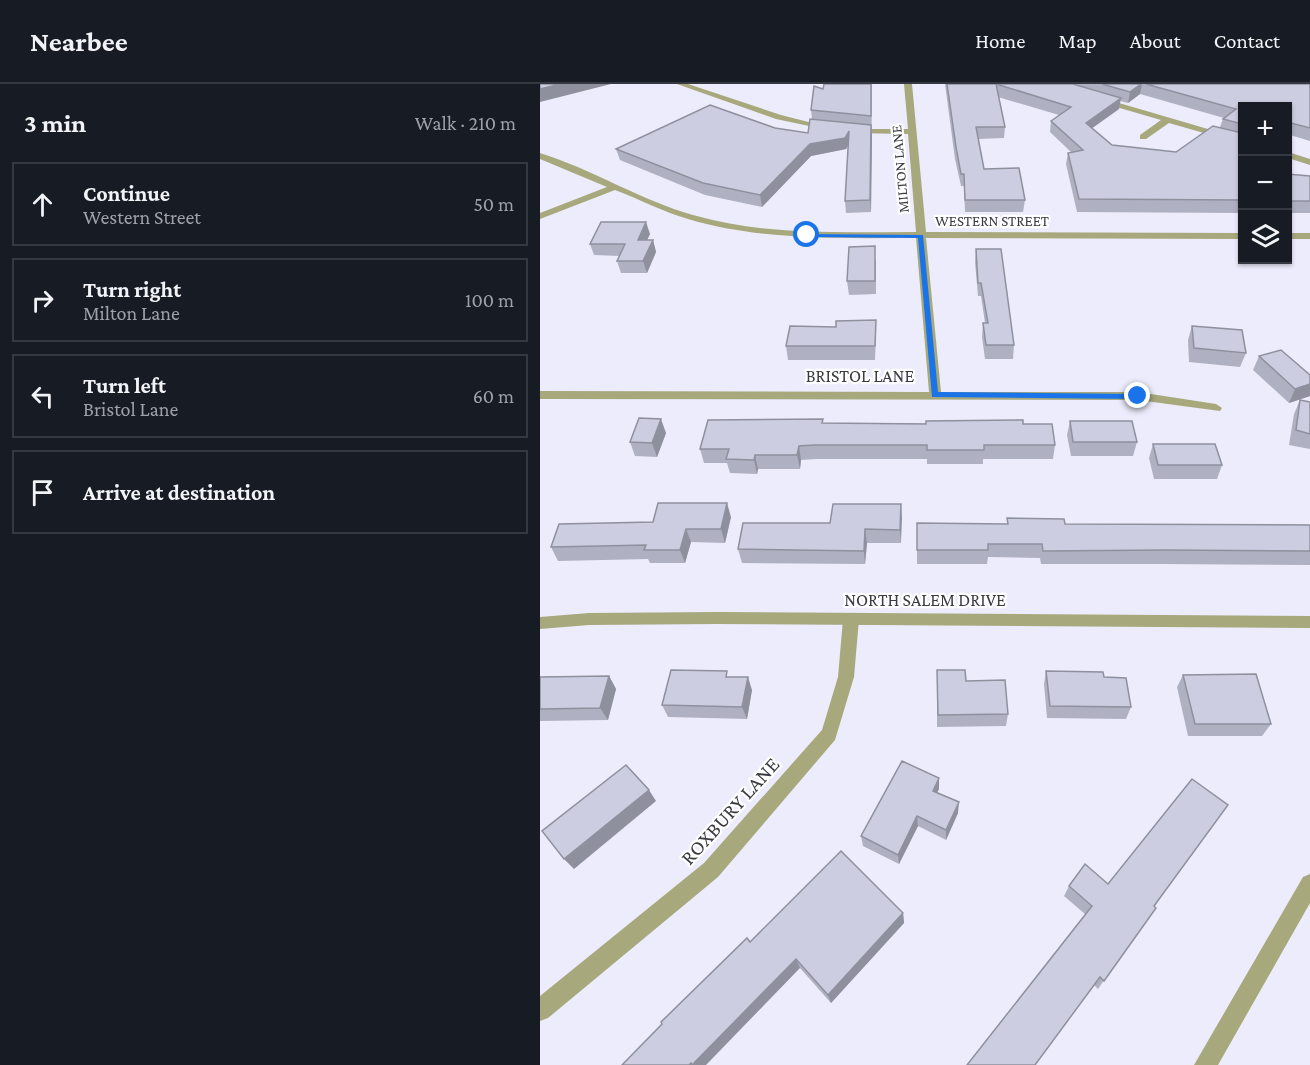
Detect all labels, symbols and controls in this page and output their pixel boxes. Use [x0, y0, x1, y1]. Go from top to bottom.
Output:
text: Nearbee [30, 26, 128, 57]
text: Home [975, 29, 1025, 53]
text: Map [1058, 29, 1097, 53]
text: About [1130, 29, 1181, 53]
text: Contact [1214, 29, 1280, 53]
map controls [1238, 102, 1292, 264]
button: + [1238, 102, 1292, 156]
text: 3 min [24, 109, 86, 138]
text: Walk · 210 m [415, 112, 516, 134]
street label: MILTON LANE [888, 124, 912, 214]
button: − [1238, 156, 1292, 210]
text: Continue [83, 181, 170, 206]
icon: ahead [26, 188, 59, 221]
text: 50 m [473, 193, 514, 215]
text: Western Street [83, 206, 201, 228]
button: layers [1238, 210, 1292, 264]
street label: WESTERN STREET [935, 213, 1049, 229]
route start [793, 221, 819, 247]
text: Turn right [83, 277, 181, 302]
icon: right [26, 284, 59, 317]
text: 100 m [465, 289, 514, 311]
text: Milton Lane [83, 302, 180, 324]
street label: BRISTOL LANE [806, 366, 914, 386]
text: Turn left [83, 373, 166, 398]
icon: left [26, 380, 59, 413]
route end [1124, 382, 1150, 408]
text: 60 m [473, 385, 514, 407]
text: Bristol Lane [83, 398, 178, 420]
icon: arrive [26, 476, 59, 509]
text: Arrive at destination [83, 480, 275, 505]
street label: NORTH SALEM DRIVE [844, 590, 1006, 610]
street label: ROXBURY LANE [676, 752, 784, 870]

